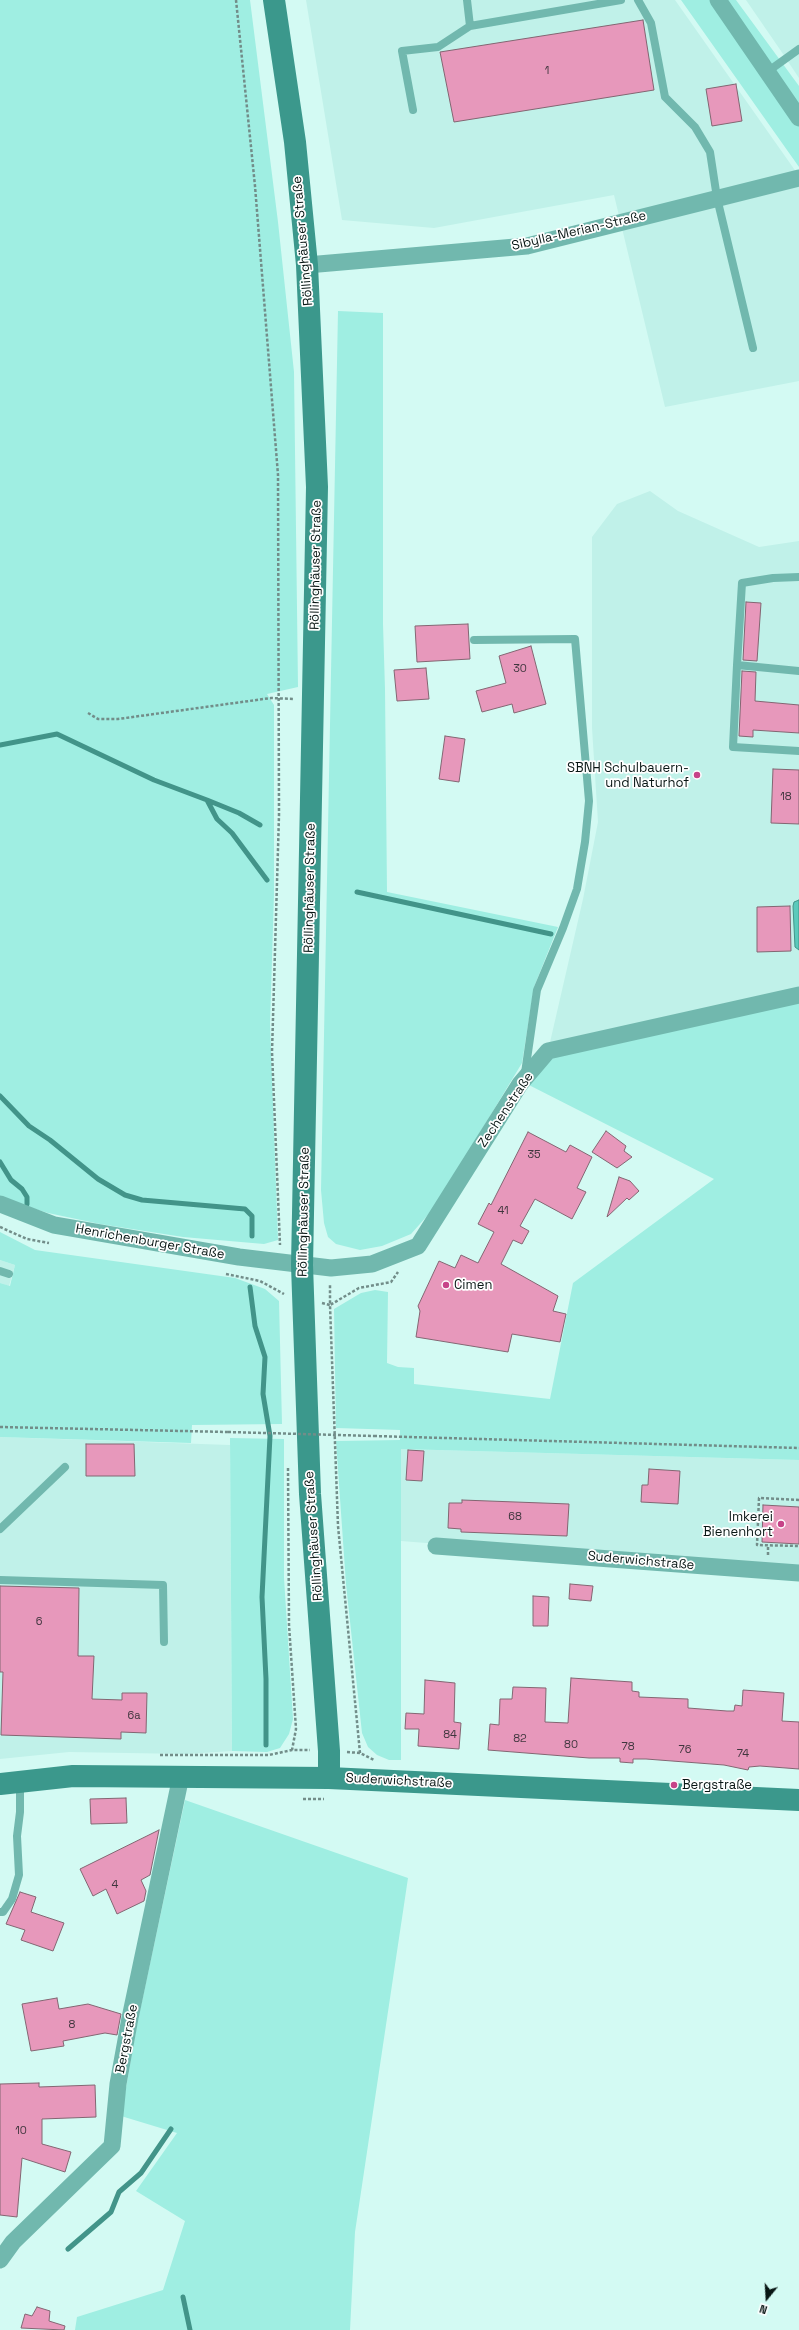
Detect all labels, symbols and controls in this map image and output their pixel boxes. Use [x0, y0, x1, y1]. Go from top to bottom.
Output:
house number: 1 [545, 64, 549, 78]
street label: Röllinghäuser Straße [290, 176, 316, 306]
street label: Sibylla-Merian-Straße [510, 208, 648, 254]
street label: Röllinghäuser Straße [307, 500, 325, 630]
house number: 30 [513, 662, 527, 676]
place label: SBNH Schulbauern- und Naturhof [567, 760, 689, 791]
marker: SBNH Schulbauern- und Naturhof [692, 770, 702, 780]
house number: 18 [780, 790, 792, 804]
street label: Röllinghäuser Straße [301, 823, 319, 953]
street label: Zechenstraße [475, 1070, 537, 1150]
street label: Röllinghäuser Straße [295, 1147, 313, 1277]
house number: 35 [527, 1148, 541, 1162]
house number: 41 [497, 1204, 509, 1218]
street label: Henrichenburger Straße [74, 1221, 226, 1263]
place label: Cimen [454, 1277, 492, 1293]
marker: Cimen [441, 1280, 451, 1290]
street label: Röllinghäuser Straße [302, 1471, 326, 1601]
place label: Imkerei Bienenhort [703, 1509, 773, 1540]
house number: 68 [508, 1510, 522, 1524]
marker: Imkerei Bienenhort [776, 1519, 786, 1529]
street label: Suderwichstraße [587, 1549, 695, 1573]
house number: 6 [36, 1615, 42, 1629]
house number: 6a [127, 1709, 141, 1723]
house number: 84 [443, 1728, 457, 1742]
house number: 82 [513, 1732, 527, 1746]
house number: 80 [564, 1738, 578, 1752]
house number: 78 [621, 1740, 635, 1754]
house number: 76 [679, 1743, 691, 1757]
house number: 74 [737, 1747, 749, 1761]
street label: Suderwichstraße [345, 1770, 453, 1792]
place label: Bergstraße [682, 1777, 752, 1793]
marker: Bergstraße [669, 1780, 679, 1790]
house number: 4 [112, 1878, 118, 1892]
street label: Bergstraße [113, 2003, 141, 2075]
house number: 8 [69, 2018, 75, 2032]
house number: 10 [15, 2124, 27, 2138]
north arrow [747, 2278, 787, 2318]
text: N [758, 2302, 769, 2317]

